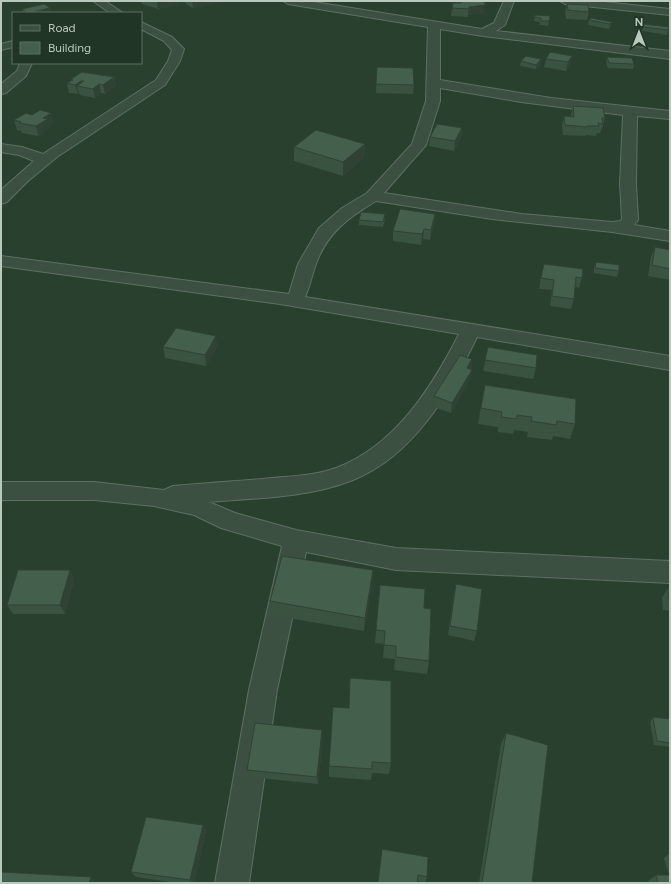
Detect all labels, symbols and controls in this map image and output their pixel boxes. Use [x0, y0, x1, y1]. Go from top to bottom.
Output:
legend [12, 12, 142, 64]
north arrow [619, 12, 659, 52]
text: N [635, 16, 643, 29]
text: Road [48, 21, 76, 35]
text: Building [48, 41, 91, 55]

